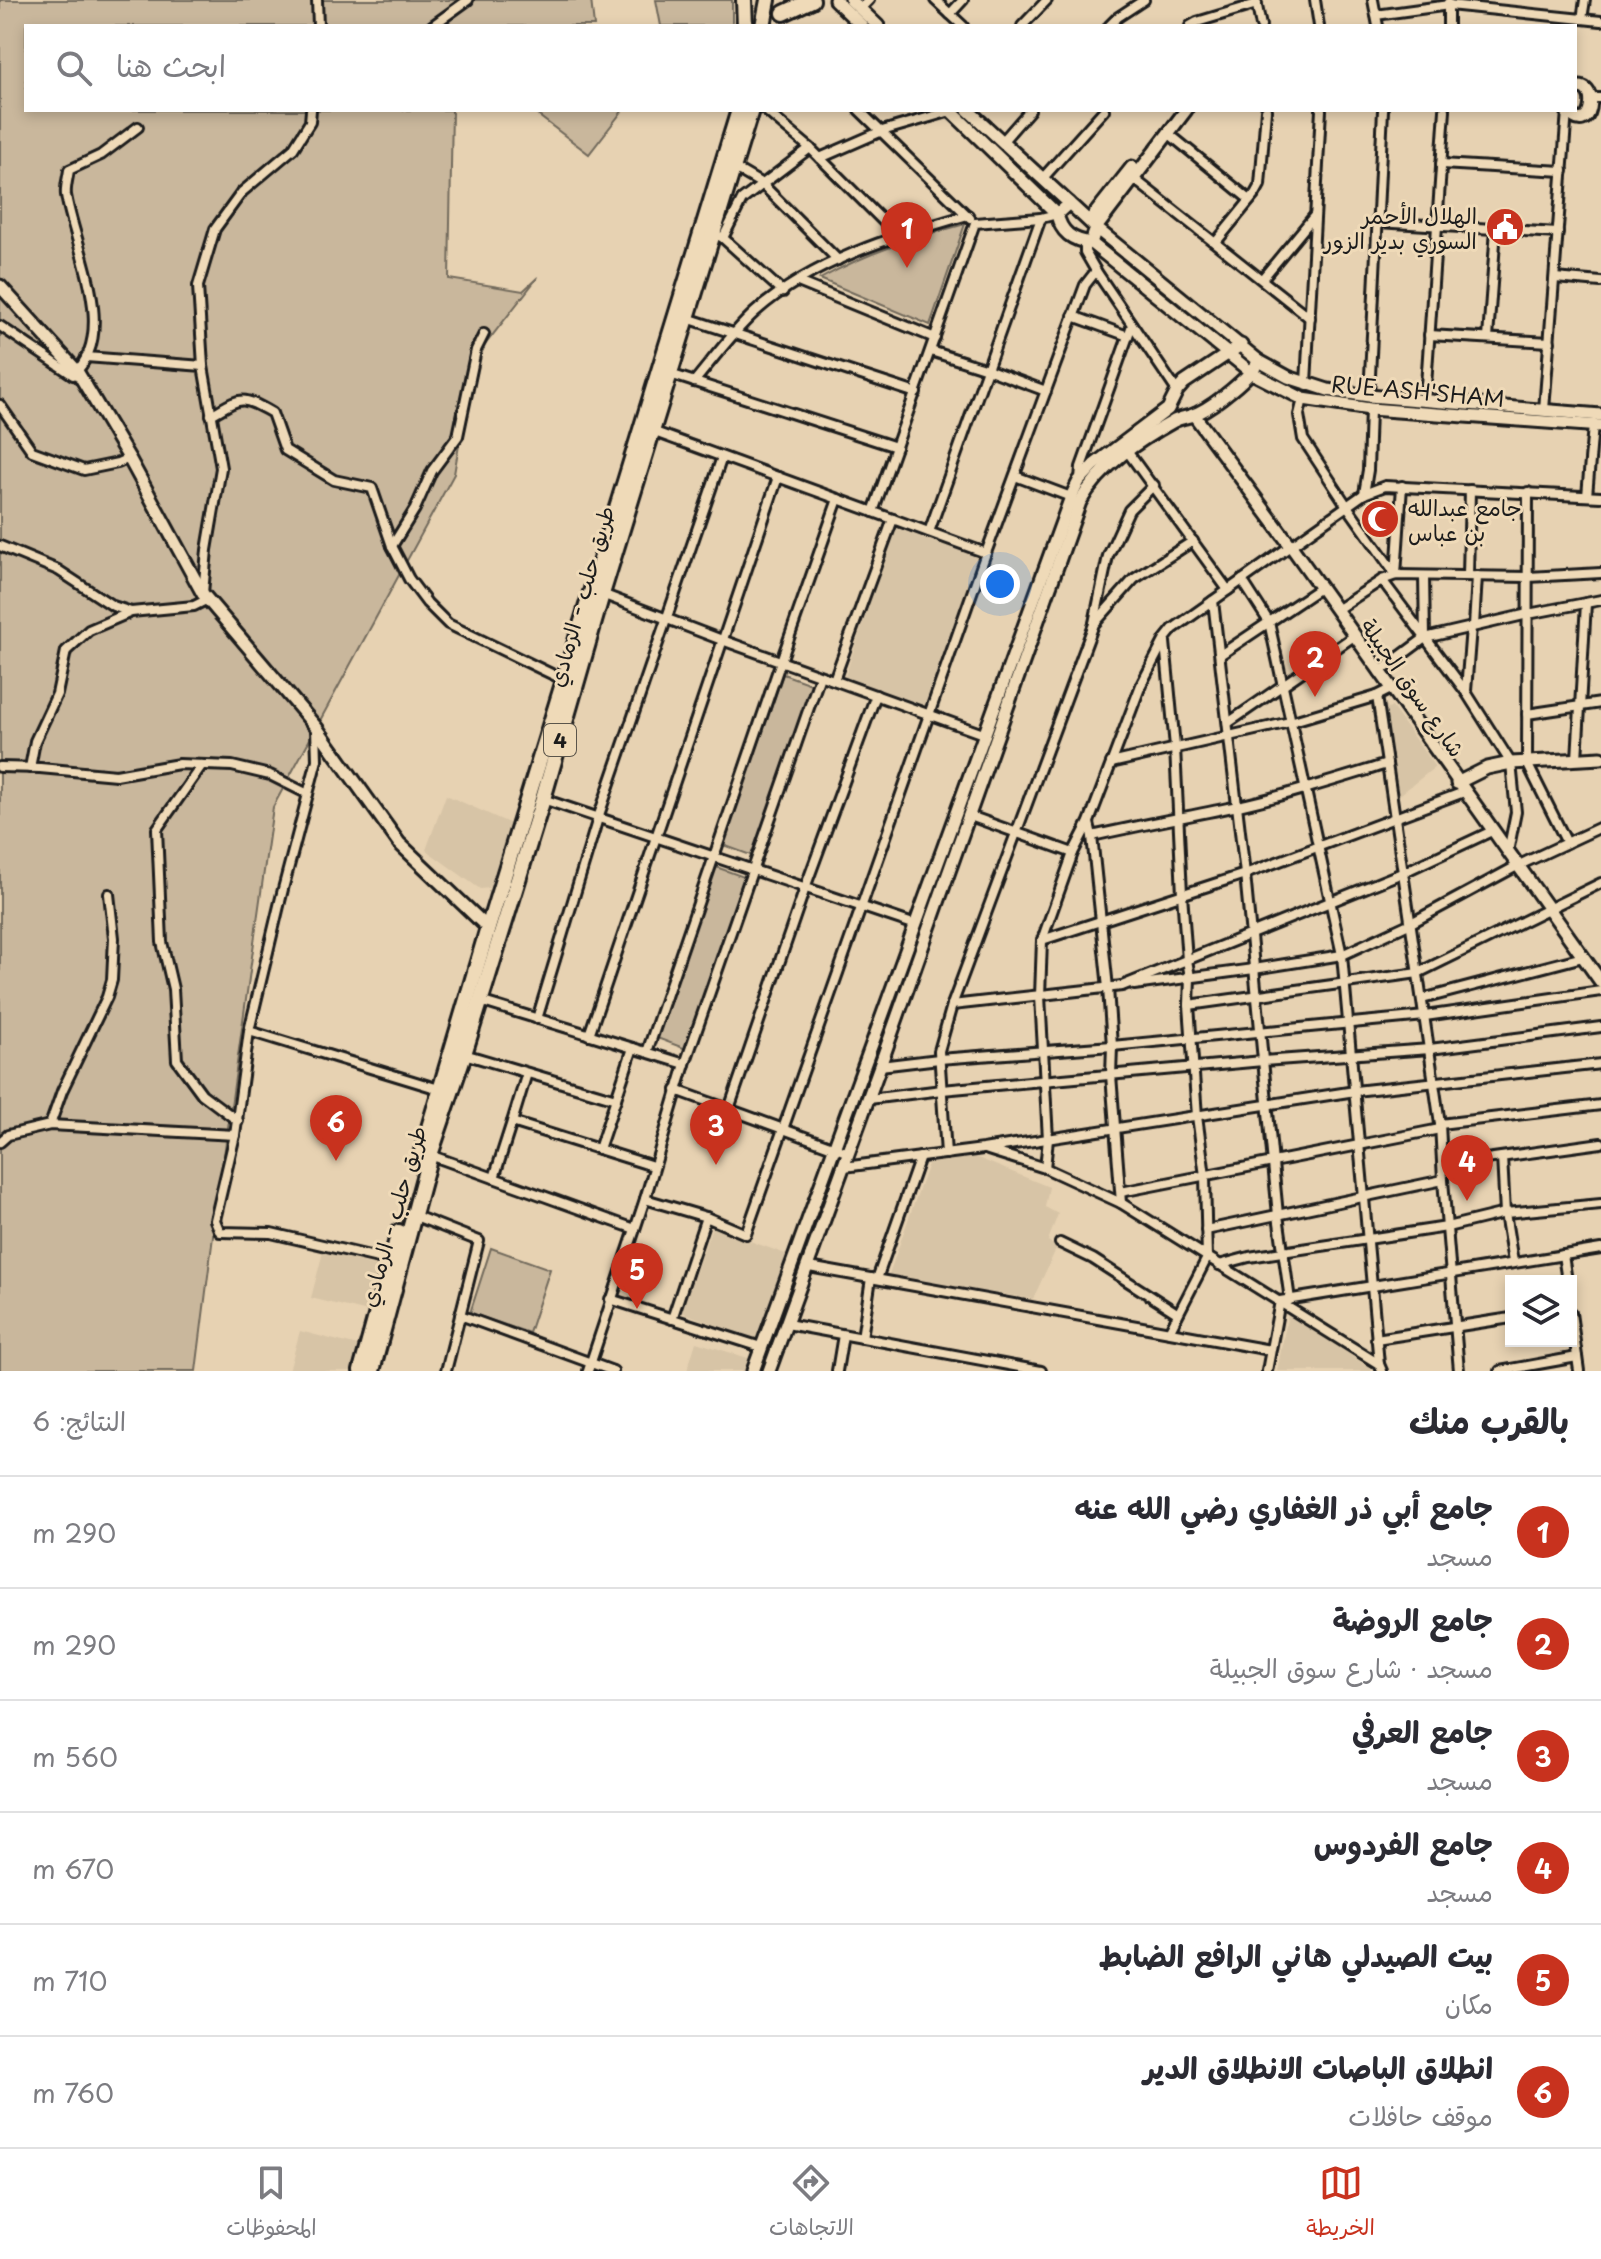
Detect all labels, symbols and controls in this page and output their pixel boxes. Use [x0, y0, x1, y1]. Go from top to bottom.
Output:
search box [24, 24, 1577, 112]
text: ابحث هنا [116, 42, 226, 87]
icon: search [52, 46, 96, 90]
place label: الهلال الأحمر السوري بدير الزور [1322, 198, 1477, 258]
pin: 1 [881, 202, 933, 268]
public building icon: الهلال الأحمر السوري بدير الزور [1484, 206, 1526, 248]
street label: RUE ASH'SHAM [1330, 366, 1506, 414]
place label: جامع عبدالله بن عباس [1408, 490, 1522, 548]
mosque icon: جامع عبدالله بن عباس [1359, 498, 1401, 540]
street label: طريق حلب - الرمادي [538, 502, 624, 691]
your location [980, 564, 1020, 604]
street label: شارع سوق الجبيلة [1353, 611, 1474, 764]
pin: 2 [1289, 631, 1341, 697]
road number: 4 [544, 724, 576, 756]
pin: 6 [310, 1095, 362, 1161]
pin: 3 [690, 1099, 742, 1165]
street label: طريق حلب - الرمادي [350, 1122, 436, 1311]
pin: 4 [1441, 1135, 1493, 1201]
pin: 5 [611, 1243, 663, 1309]
map controls [1505, 1275, 1577, 1347]
button: layers [1505, 1275, 1577, 1347]
text: بالقرب منك [1409, 1394, 1569, 1446]
text: النتائج: 6 [32, 1401, 126, 1440]
text: جامع أبي ذر الغفاري رضي الله عنه [1074, 1484, 1493, 1529]
text: 290 m [32, 1513, 116, 1552]
text: 1 [1537, 1513, 1549, 1552]
text: مسجد [1426, 1536, 1493, 1575]
text: جامع الروضة [1332, 1596, 1493, 1641]
text: 290 m [32, 1625, 116, 1664]
text: 2 [1534, 1625, 1552, 1664]
text: مسجد · شارع سوق الجبيلة [1210, 1648, 1493, 1687]
text: جامع العرفي [1352, 1708, 1493, 1753]
text: 560 m [32, 1737, 118, 1776]
text: 3 [1534, 1737, 1552, 1776]
text: مسجد [1426, 1760, 1493, 1799]
text: جامع الفردوس [1314, 1820, 1493, 1865]
text: 670 m [32, 1849, 114, 1888]
text: 4 [1534, 1849, 1552, 1888]
text: مسجد [1426, 1872, 1493, 1911]
text: بيت الصيدلي هاني الرافع الضابط [1099, 1932, 1493, 1977]
text: 710 m [32, 1961, 108, 2000]
text: 5 [1535, 1961, 1551, 2000]
text: مكان [1445, 1984, 1493, 2023]
text: انطلاق الباصات الانطلاق الدير [1144, 2044, 1493, 2089]
text: 760 m [32, 2073, 114, 2112]
text: 6 [1534, 2073, 1552, 2112]
text: موقف حافلات [1348, 2096, 1493, 2135]
tab: المحفوظات [226, 2161, 317, 2247]
tab: الاتجاهات [769, 2161, 854, 2247]
tab: الخريطة [1306, 2161, 1375, 2247]

